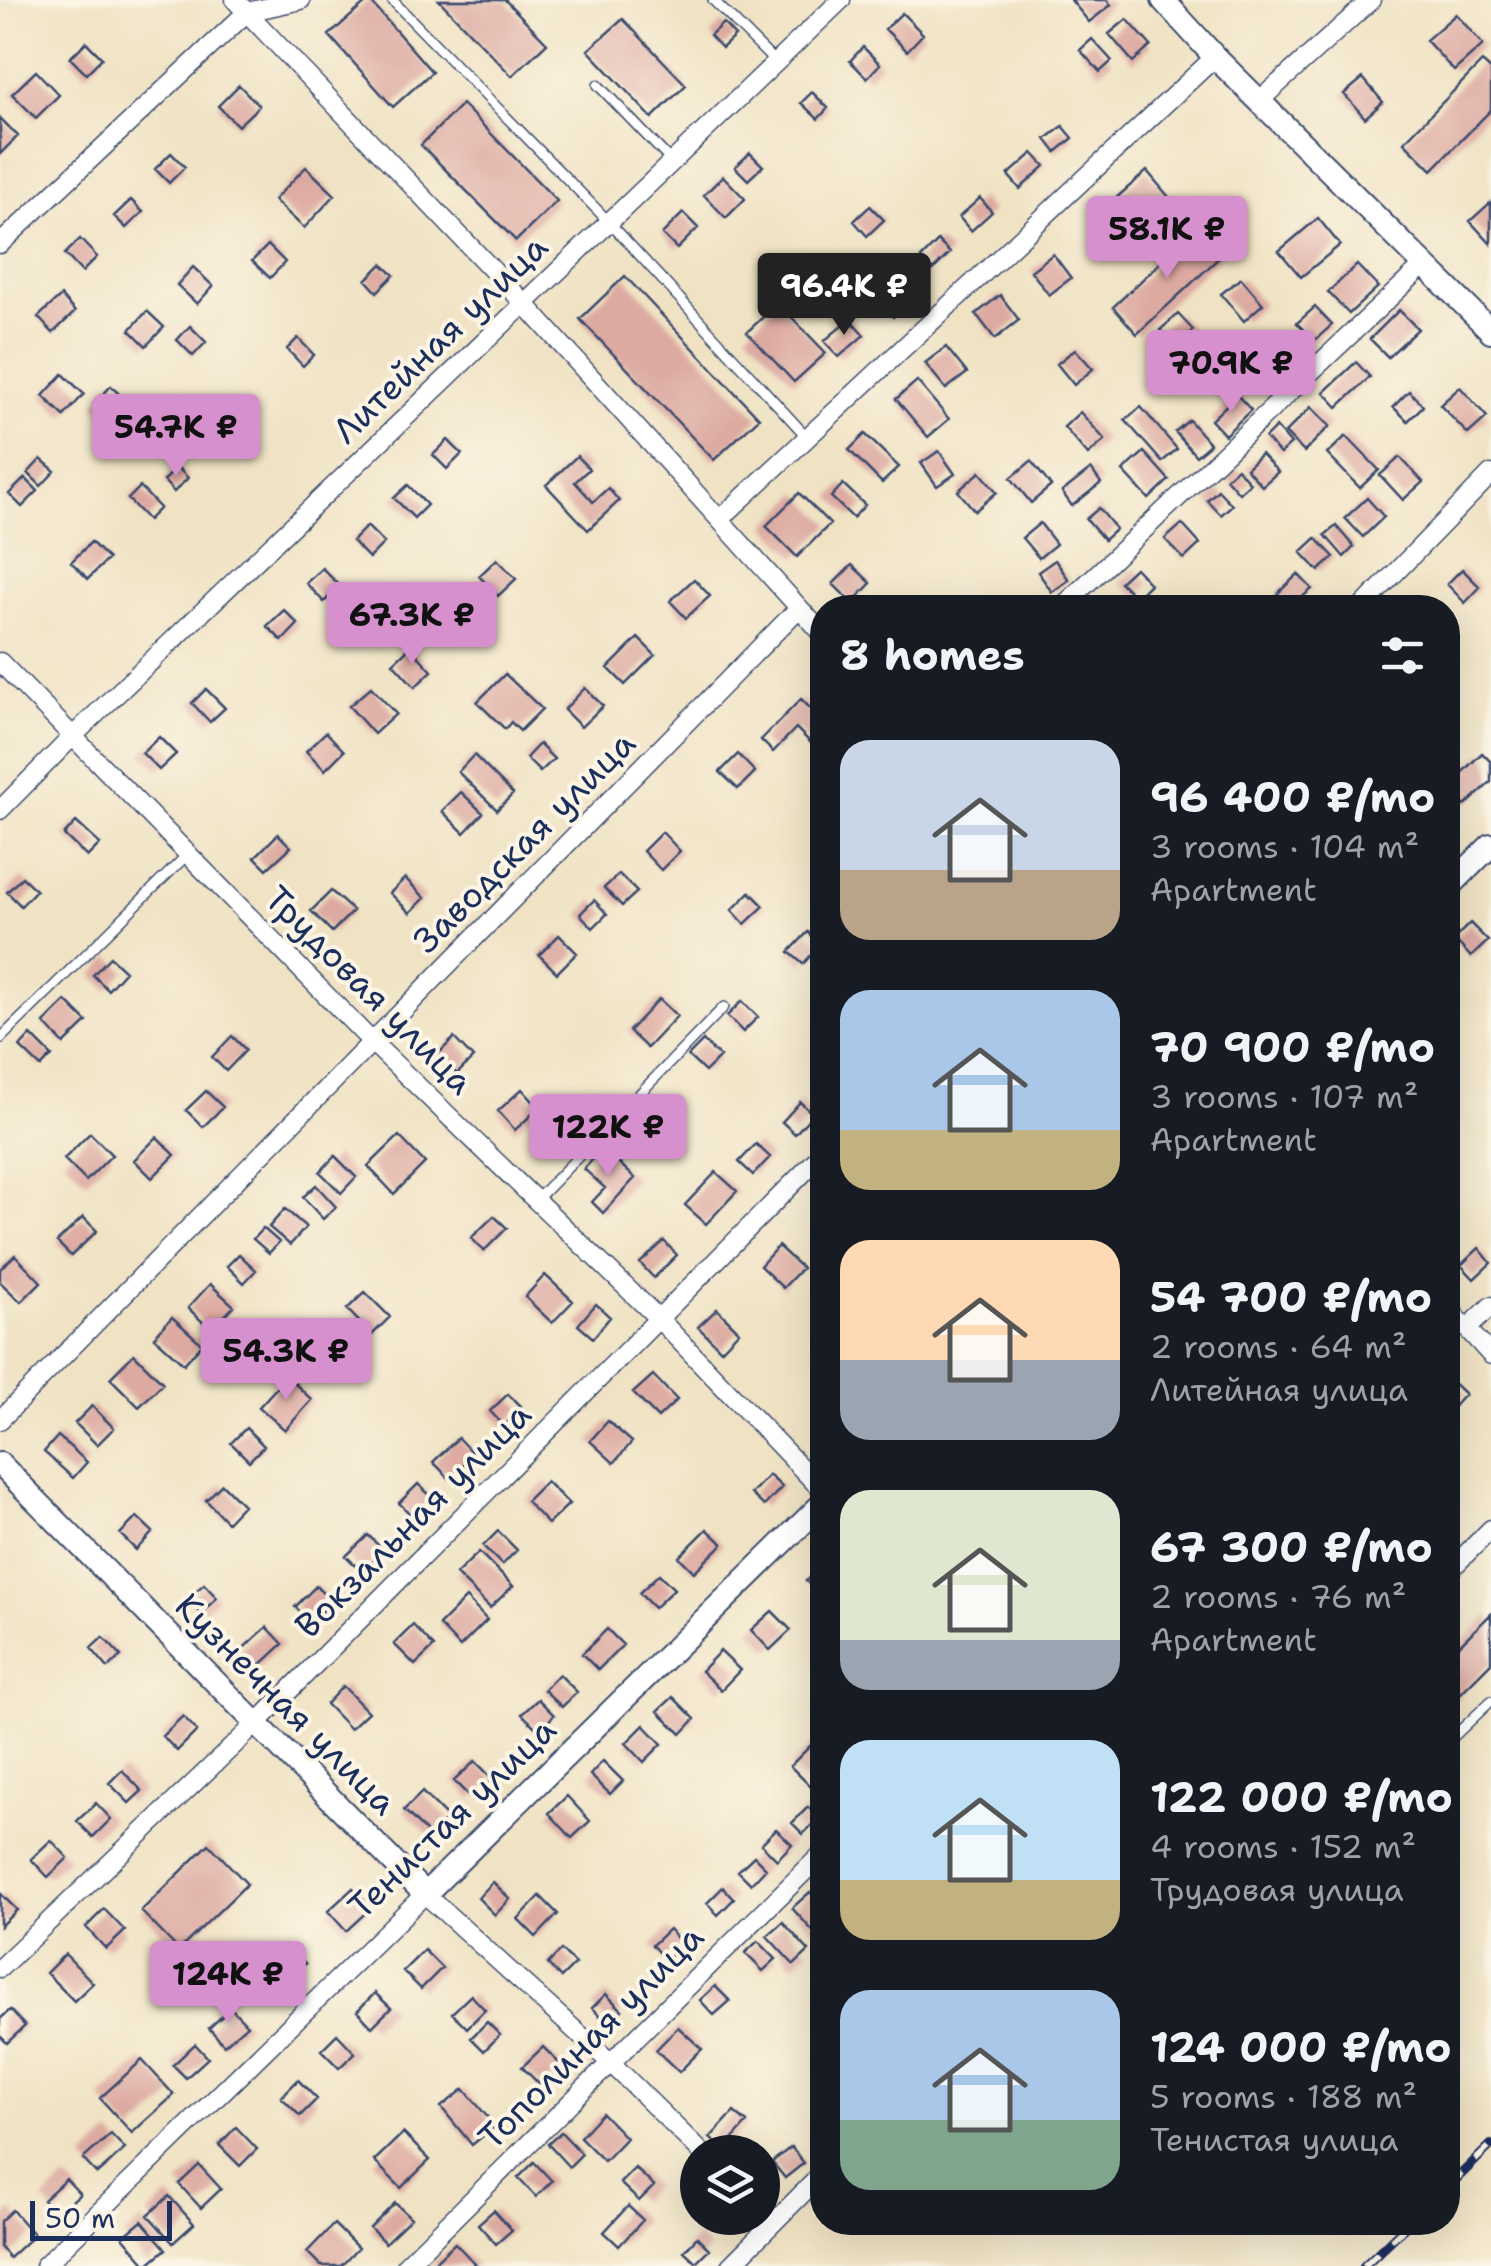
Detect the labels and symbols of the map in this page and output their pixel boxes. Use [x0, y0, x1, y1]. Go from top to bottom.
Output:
pin: 58.1K ₽ [1075, 196, 1259, 281]
street label: Литейная улица [322, 224, 558, 454]
pin: 96.4K ₽ [752, 253, 936, 338]
pin: 70.9K ₽ [1139, 330, 1323, 415]
pin: 54.7K ₽ [84, 394, 268, 479]
pin: 67.3K ₽ [320, 582, 504, 667]
street label: Заводская улица [402, 720, 645, 963]
street label: Трудовая улица [255, 875, 484, 1105]
pin: 122K ₽ [527, 1094, 689, 1179]
pin: 54.3K ₽ [194, 1318, 378, 1403]
street label: Вокзальная улица [284, 1391, 541, 1648]
street label: Кузнечная улица [165, 1582, 408, 1825]
street label: Тенистая улица [338, 1706, 566, 1929]
street label: Тополиная улица [468, 1914, 714, 2159]
pin: 124K ₽ [147, 1941, 309, 2026]
scale bar [30, 2196, 172, 2240]

